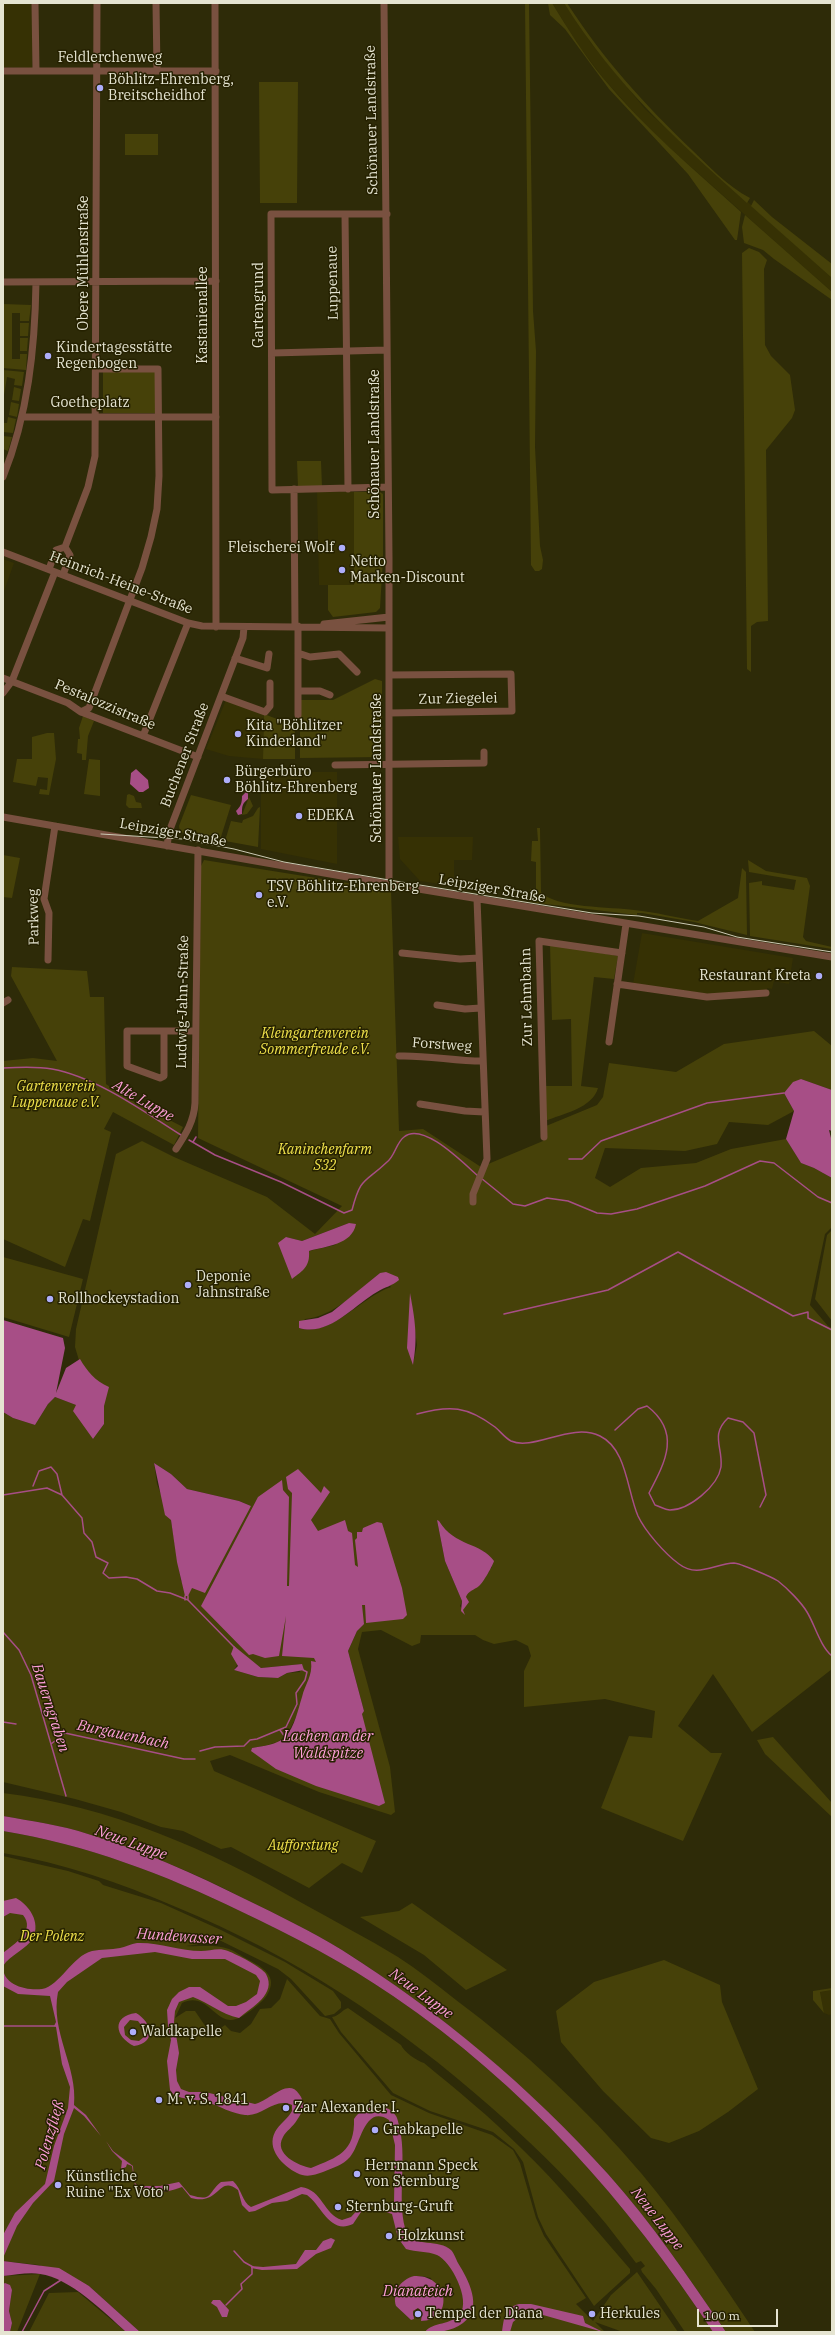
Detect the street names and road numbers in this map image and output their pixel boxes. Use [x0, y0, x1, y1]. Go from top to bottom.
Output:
street label: Schönauer Landstraße [362, 45, 382, 195]
street label: Feldlerchenweg [58, 50, 162, 66]
street label: Obere Mühlenstraße [76, 195, 92, 331]
street label: Luppenaue [324, 246, 342, 320]
street label: Gartengrund [251, 262, 267, 348]
street label: Kastanienallee [195, 266, 211, 364]
street label: Schönauer Landstraße [367, 369, 383, 519]
street label: Goetheplatz [50, 395, 130, 411]
street label: Heinrich-Heine-Straße [47, 548, 195, 618]
street label: Pestalozzistraße [52, 676, 158, 734]
street label: Zur Ziegelei [418, 690, 498, 708]
street label: Schönauer Landstraße [369, 693, 385, 843]
street label: Buchener Straße [157, 700, 213, 810]
street label: Leipziger Straße [118, 815, 228, 851]
street label: Leipziger Straße [437, 871, 547, 907]
street label: Parkweg [25, 889, 43, 945]
street label: Ludwig-Jahn-Straße [173, 935, 193, 1069]
street label: Zur Lehmbahn [518, 948, 536, 1046]
street label: Forstweg [412, 1035, 472, 1055]

